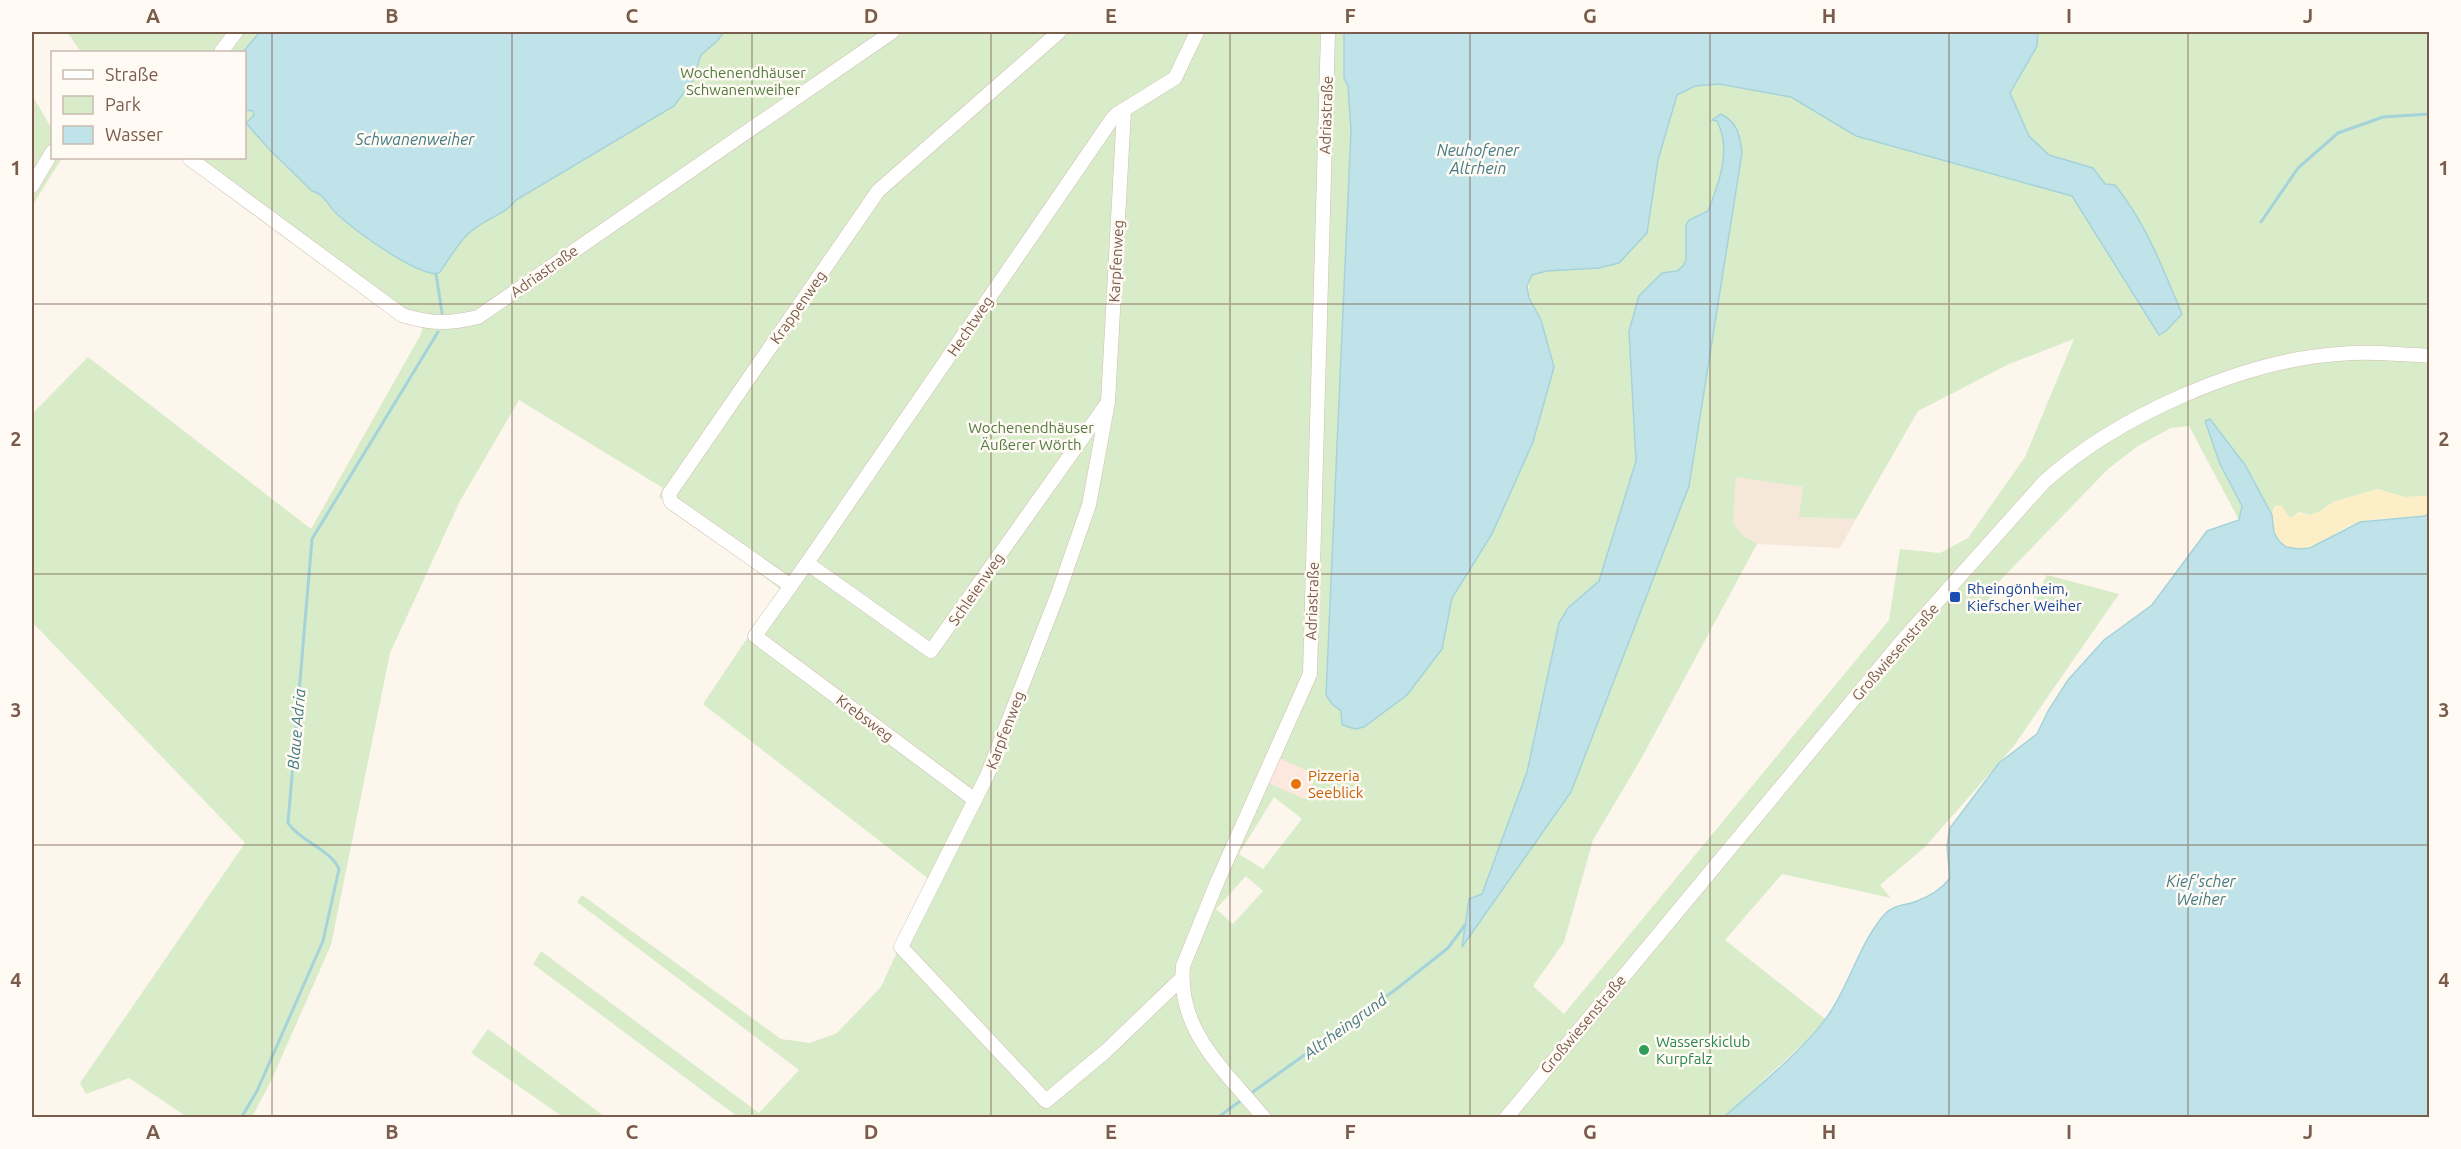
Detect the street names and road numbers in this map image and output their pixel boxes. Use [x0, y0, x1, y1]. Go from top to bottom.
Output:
street label: Adriastraße [1316, 75, 1336, 155]
street label: Karpfenweg [1105, 219, 1127, 303]
street label: Adriastraße [507, 241, 581, 301]
street label: Krappenweg [767, 267, 829, 347]
street label: Hechtweg [944, 293, 996, 359]
street label: Schleienweg [945, 549, 1007, 629]
street label: Adriastraße [1302, 561, 1322, 641]
street label: Großwiesenstraße [1848, 600, 1942, 704]
street label: Karpfenweg [982, 689, 1028, 771]
street label: Krebsweg [833, 691, 897, 745]
street label: Großwiesenstraße [1537, 971, 1629, 1077]

